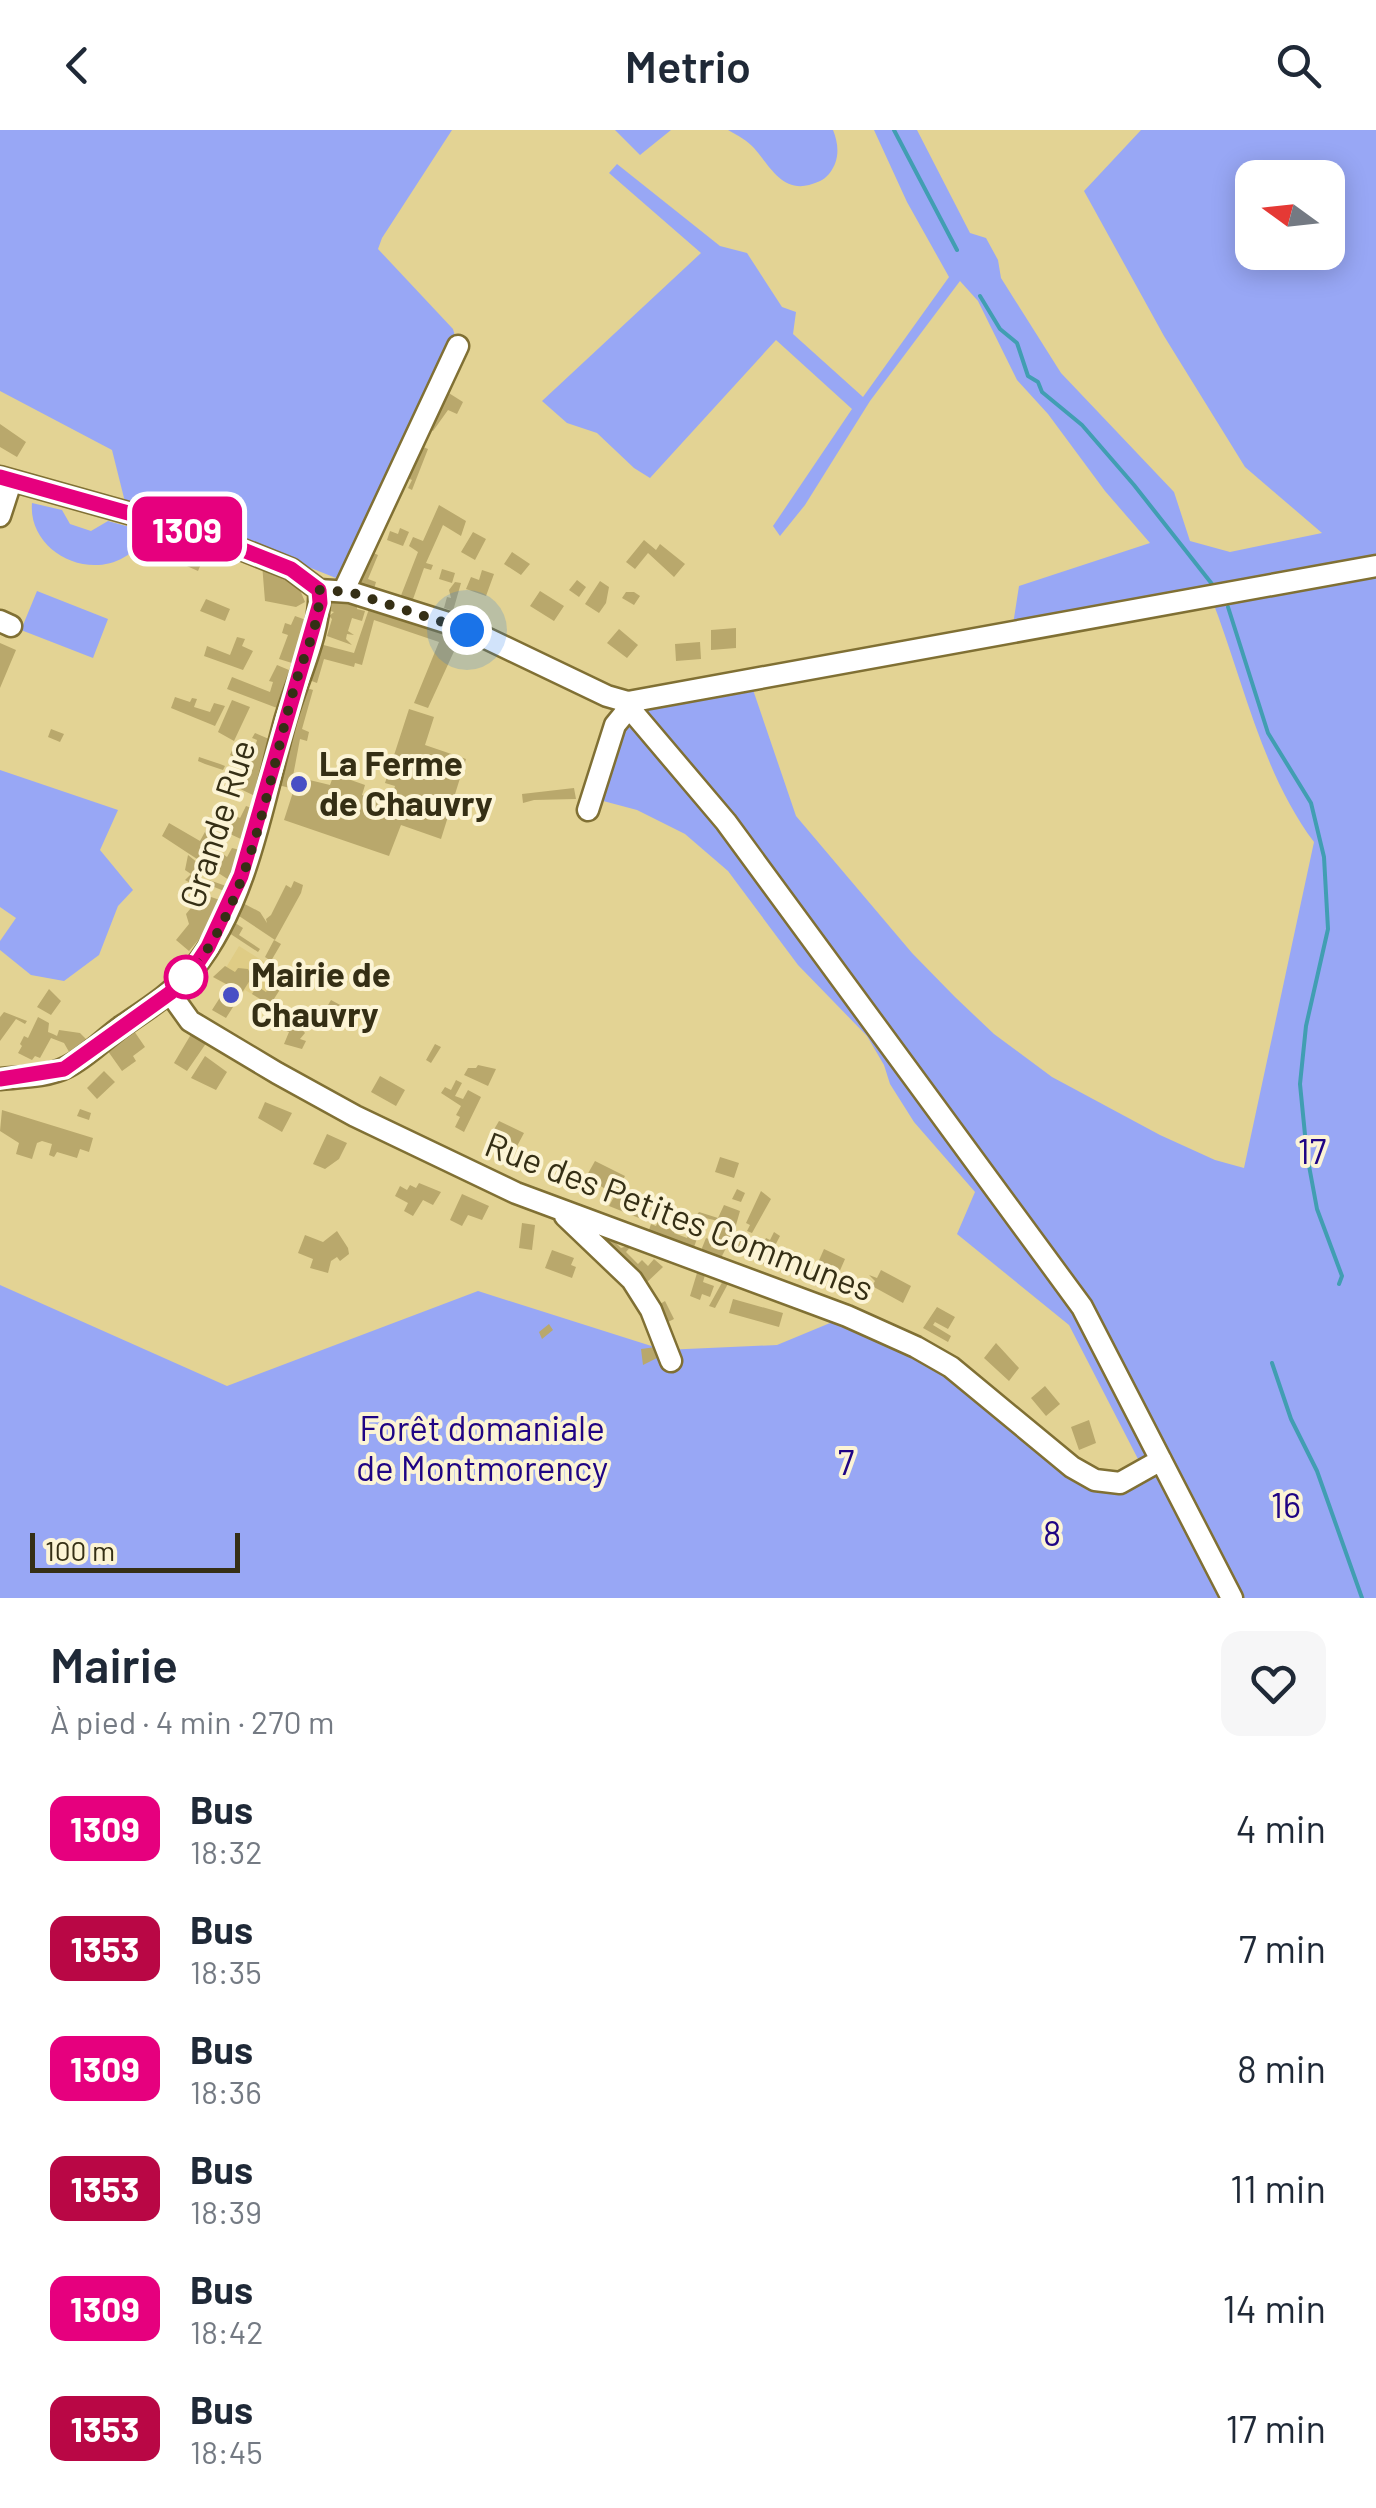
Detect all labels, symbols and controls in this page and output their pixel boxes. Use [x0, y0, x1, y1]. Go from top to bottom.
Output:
icon: back [50, 38, 105, 93]
text: Metrio [625, 38, 751, 92]
icon: search [1271, 38, 1326, 93]
north arrow [1235, 160, 1345, 270]
map controls [1235, 160, 1345, 270]
line badge: 1309 [117, 496, 257, 562]
text: 1309 [152, 508, 222, 550]
your location [442, 605, 492, 655]
street label: Grande Rue [169, 734, 263, 913]
place label: La Ferme de Chauvry [319, 741, 493, 823]
marker: La Ferme de Chauvry [288, 773, 310, 795]
place label: Mairie de Chauvry [251, 952, 391, 1034]
unlabelled marker [165, 956, 207, 998]
marker: Mairie de Chauvry [220, 984, 242, 1006]
street label: Rue des Petites Communes [480, 1122, 880, 1309]
park label: 17 [1298, 1129, 1326, 1171]
park label: Forêt domaniale de Montmorency [356, 1406, 608, 1488]
park label: 7 [838, 1440, 854, 1482]
park label: 16 [1271, 1483, 1301, 1525]
park label: 8 [1043, 1511, 1061, 1553]
scale bar [30, 1528, 240, 1572]
text: 100 m [45, 1533, 115, 1567]
button: heart [1221, 1631, 1326, 1736]
text: Mairie [50, 1635, 178, 1693]
text: À pied · 4 min · 270 m [50, 1702, 334, 1740]
text: Bus [190, 1786, 253, 1832]
text: 4 min [1236, 1805, 1326, 1851]
text: 1309 [70, 1807, 140, 1849]
text: 18:32 [190, 1832, 262, 1870]
text: Bus [190, 1906, 253, 1952]
text: 7 min [1239, 1925, 1326, 1971]
text: 1353 [70, 1927, 140, 1969]
text: 18:35 [190, 1952, 262, 1990]
text: Bus [190, 2026, 253, 2072]
text: 8 min [1237, 2045, 1326, 2091]
text: 1309 [70, 2047, 140, 2089]
text: 18:36 [190, 2072, 262, 2110]
text: Bus [190, 2146, 253, 2192]
text: 11 min [1230, 2165, 1326, 2211]
text: 1353 [70, 2167, 140, 2209]
text: 18:39 [190, 2192, 262, 2230]
text: Bus [190, 2266, 253, 2312]
text: 14 min [1223, 2285, 1326, 2331]
text: 1309 [70, 2287, 140, 2329]
text: 18:42 [190, 2312, 264, 2350]
text: Bus [190, 2386, 253, 2432]
text: 17 min [1226, 2405, 1326, 2451]
text: 1353 [70, 2407, 140, 2449]
text: 18:45 [190, 2432, 263, 2470]

